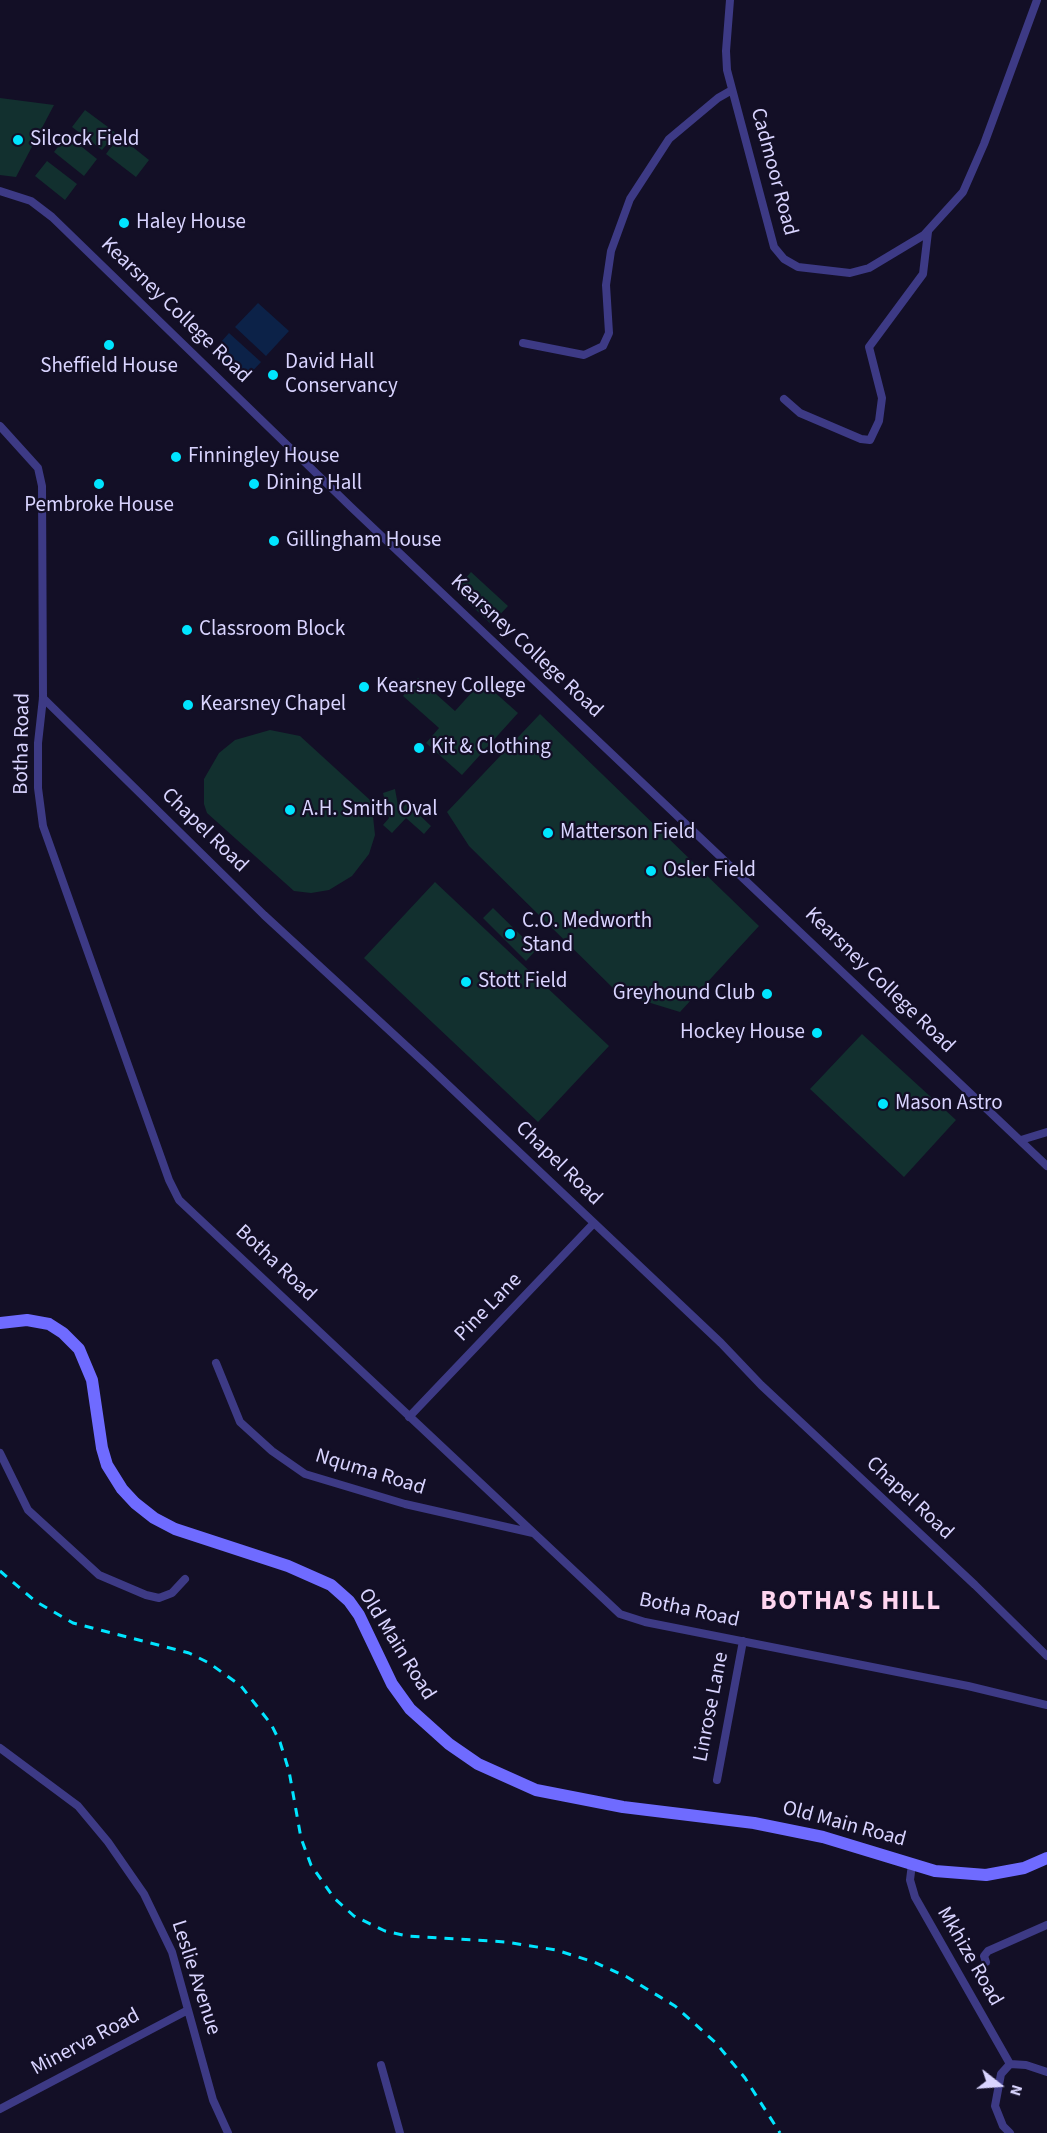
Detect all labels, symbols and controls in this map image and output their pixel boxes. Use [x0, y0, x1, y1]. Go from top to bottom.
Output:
street label: Cadmoor Road [744, 105, 802, 239]
place label: Silcock Field [30, 127, 139, 153]
marker: Silcock Field [11, 133, 25, 147]
place label: Haley House [136, 210, 246, 236]
marker: Haley House [117, 216, 131, 230]
street label: Kearsney College Road [95, 233, 255, 389]
marker: Sheffield House [102, 338, 116, 352]
place label: David Hall Conservancy [285, 350, 398, 400]
place label: Sheffield House [40, 354, 178, 380]
marker: David Hall Conservancy [266, 368, 280, 382]
place label: Finningley House [188, 444, 339, 470]
marker: Finningley House [169, 450, 183, 464]
place label: Dining Hall [266, 471, 362, 497]
marker: Pembroke House [92, 477, 106, 491]
marker: Dining Hall [247, 477, 261, 491]
place label: Pembroke House [24, 493, 174, 519]
place label: Gillingham House [286, 528, 441, 554]
marker: Gillingham House [267, 534, 281, 548]
street label: Kearsney College Road [445, 570, 607, 724]
place label: Classroom Block [199, 617, 345, 643]
marker: Classroom Block [180, 623, 194, 637]
place label: Kearsney College [376, 674, 526, 700]
marker: Kearsney College [357, 680, 371, 694]
place label: Kearsney Chapel [200, 692, 346, 718]
street label: Botha Road [10, 693, 36, 795]
marker: Kearsney Chapel [181, 698, 195, 712]
place label: Kit & Clothing [431, 735, 551, 761]
marker: Kit & Clothing [412, 741, 426, 755]
street label: Chapel Road [155, 783, 253, 879]
place label: A.H. Smith Oval [302, 797, 438, 823]
marker: A.H. Smith Oval [283, 803, 297, 817]
place label: Matterson Field [560, 820, 696, 846]
marker: Matterson Field [541, 826, 555, 840]
place label: Osler Field [663, 858, 756, 884]
marker: Osler Field [644, 864, 658, 878]
street label: Kearsney College Road [799, 903, 959, 1059]
place label: C.O. Medworth Stand [522, 909, 652, 959]
marker: C.O. Medworth Stand [503, 927, 517, 941]
place label: Stott Field [478, 969, 567, 995]
marker: Stott Field [459, 975, 473, 989]
place label: Greyhound Club [613, 981, 755, 1007]
marker: Greyhound Club [760, 987, 774, 1001]
place label: Hockey House [680, 1020, 805, 1046]
marker: Hockey House [810, 1026, 824, 1040]
place label: Mason Astro [895, 1091, 1003, 1117]
marker: Mason Astro [876, 1097, 890, 1111]
street label: Chapel Road [509, 1116, 607, 1212]
street label: Botha Road [229, 1220, 321, 1308]
street label: Pine Lane [450, 1268, 528, 1348]
street label: Nquma Road [312, 1444, 428, 1502]
street label: Chapel Road [860, 1452, 958, 1546]
street label: Old Main Road [352, 1585, 440, 1705]
district label: BOTHA'S HILL [760, 1587, 942, 1619]
street label: Botha Road [637, 1588, 741, 1634]
street label: Linrose Lane [689, 1650, 735, 1764]
street label: Old Main Road [779, 1796, 909, 1854]
street label: Mkhize Road [930, 1903, 1008, 2011]
street label: Leslie Avenue [165, 1918, 225, 2038]
street label: Minerva Road [27, 2004, 145, 2082]
north arrow [969, 2055, 1029, 2115]
text: N [1004, 2082, 1028, 2099]

